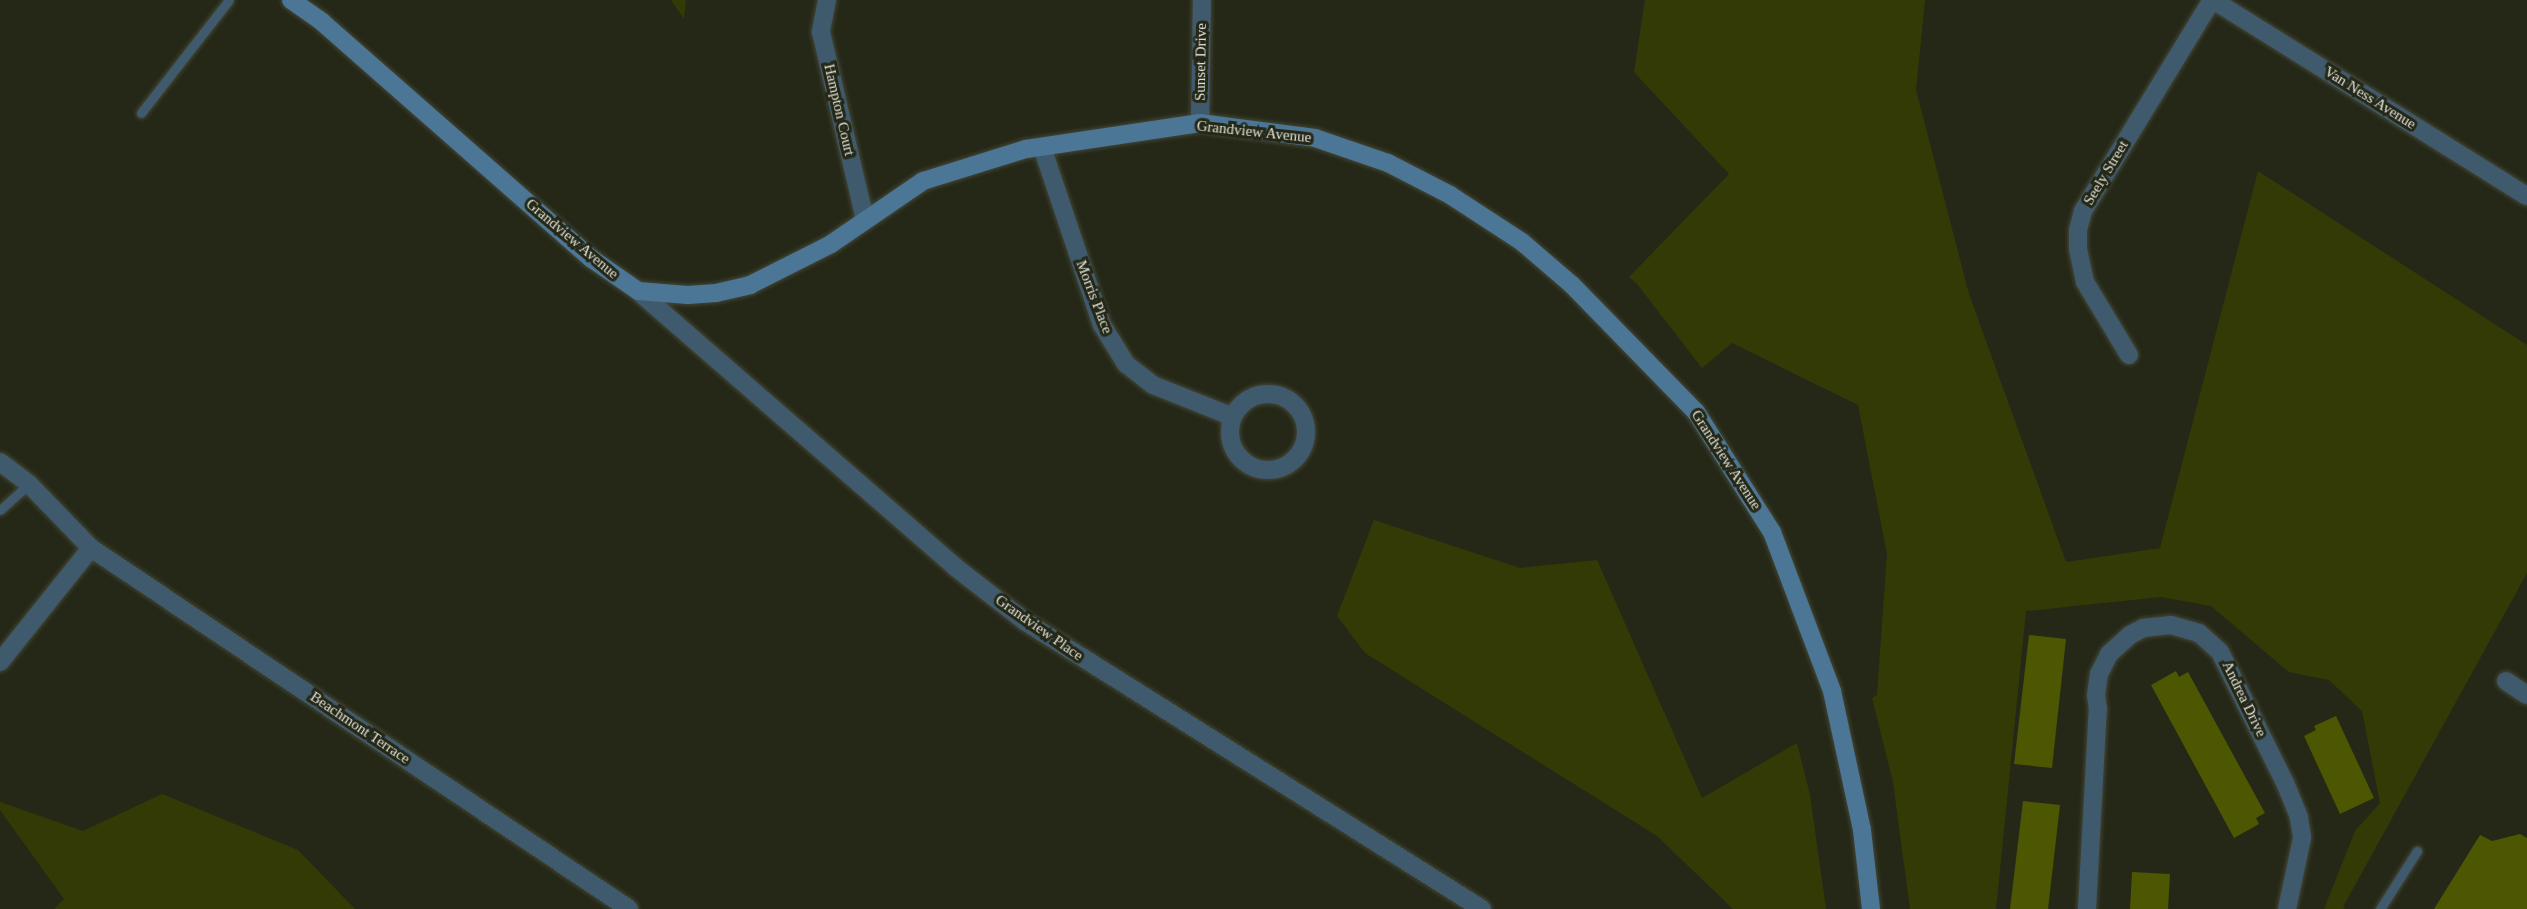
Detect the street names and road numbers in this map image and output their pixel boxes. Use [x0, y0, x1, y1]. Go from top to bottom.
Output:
street label: Sunset Drive [1191, 23, 1211, 101]
street label: Hampton Court [820, 62, 858, 158]
street label: Van Ness Avenue [2320, 62, 2420, 134]
street label: Grandview Avenue [1195, 117, 1313, 147]
street label: Seely Street [2080, 137, 2132, 209]
street label: Grandview Avenue [522, 195, 622, 283]
street label: Morris Place [1072, 258, 1116, 336]
street label: Grandview Avenue [1687, 406, 1765, 514]
street label: Grandview Place [992, 591, 1086, 665]
street label: Andrea Drive [2218, 658, 2270, 740]
street label: Beachmont Terrace [307, 688, 413, 768]

